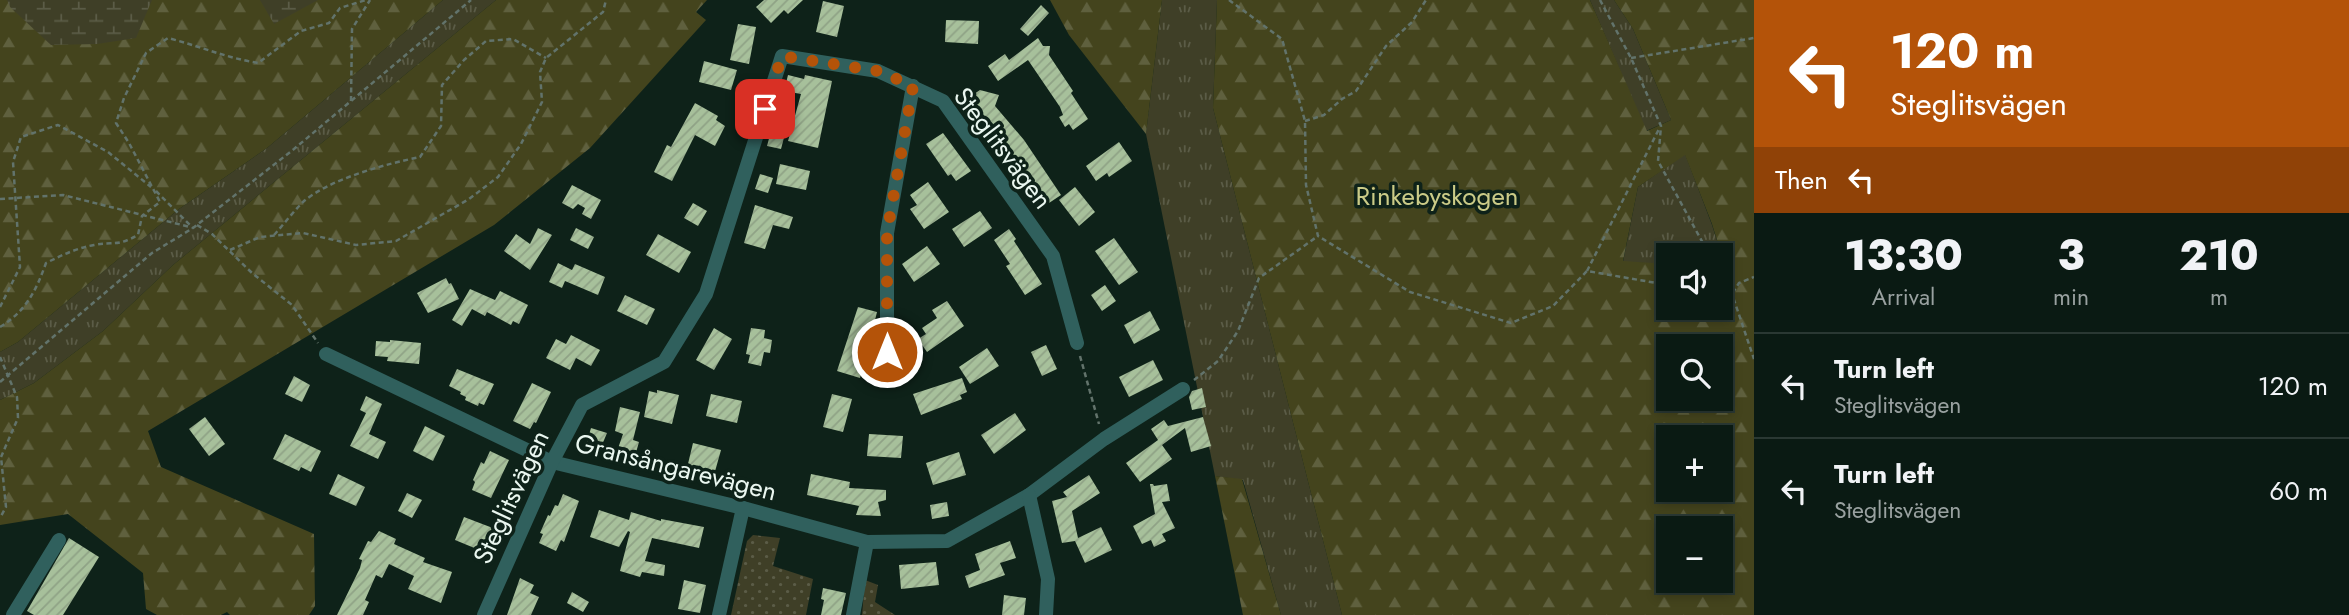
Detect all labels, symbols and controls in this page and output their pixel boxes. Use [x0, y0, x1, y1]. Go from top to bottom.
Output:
text: 120 m [1890, 16, 2034, 86]
icon: left [1775, 28, 1866, 119]
pin [735, 79, 795, 139]
street label: Steglitsvägen [945, 79, 1061, 217]
text: Steglitsvägen [1890, 81, 2067, 127]
icon: arrive [746, 90, 784, 128]
text: Then [1775, 161, 1828, 199]
icon: left [1842, 161, 1880, 199]
park label: Rinkebyskogen [1356, 177, 1518, 215]
text: 13:30 [1844, 225, 1963, 286]
text: 3 [2058, 225, 2085, 286]
text: 210 [2179, 225, 2259, 286]
map controls [1656, 243, 1733, 593]
button: sound [1656, 243, 1733, 320]
text: Arrival [1872, 280, 1935, 314]
text: min [2053, 280, 2089, 314]
text: m [2210, 280, 2228, 314]
position arrow [850, 315, 924, 389]
button: search [1656, 334, 1733, 411]
text: Turn left [1834, 350, 1934, 388]
icon: left [1775, 367, 1813, 405]
text: 120 m [2258, 367, 2328, 405]
text: Steglitsvägen [1834, 388, 1961, 422]
street label: Steglitsvägen [463, 424, 559, 570]
street label: Gransångarevägen [571, 424, 781, 510]
button: + [1656, 425, 1733, 502]
text: Turn left [1834, 455, 1934, 493]
icon: left [1775, 472, 1813, 510]
text: 60 m [2269, 472, 2328, 510]
text: Steglitsvägen [1834, 493, 1961, 527]
button: − [1656, 516, 1733, 593]

